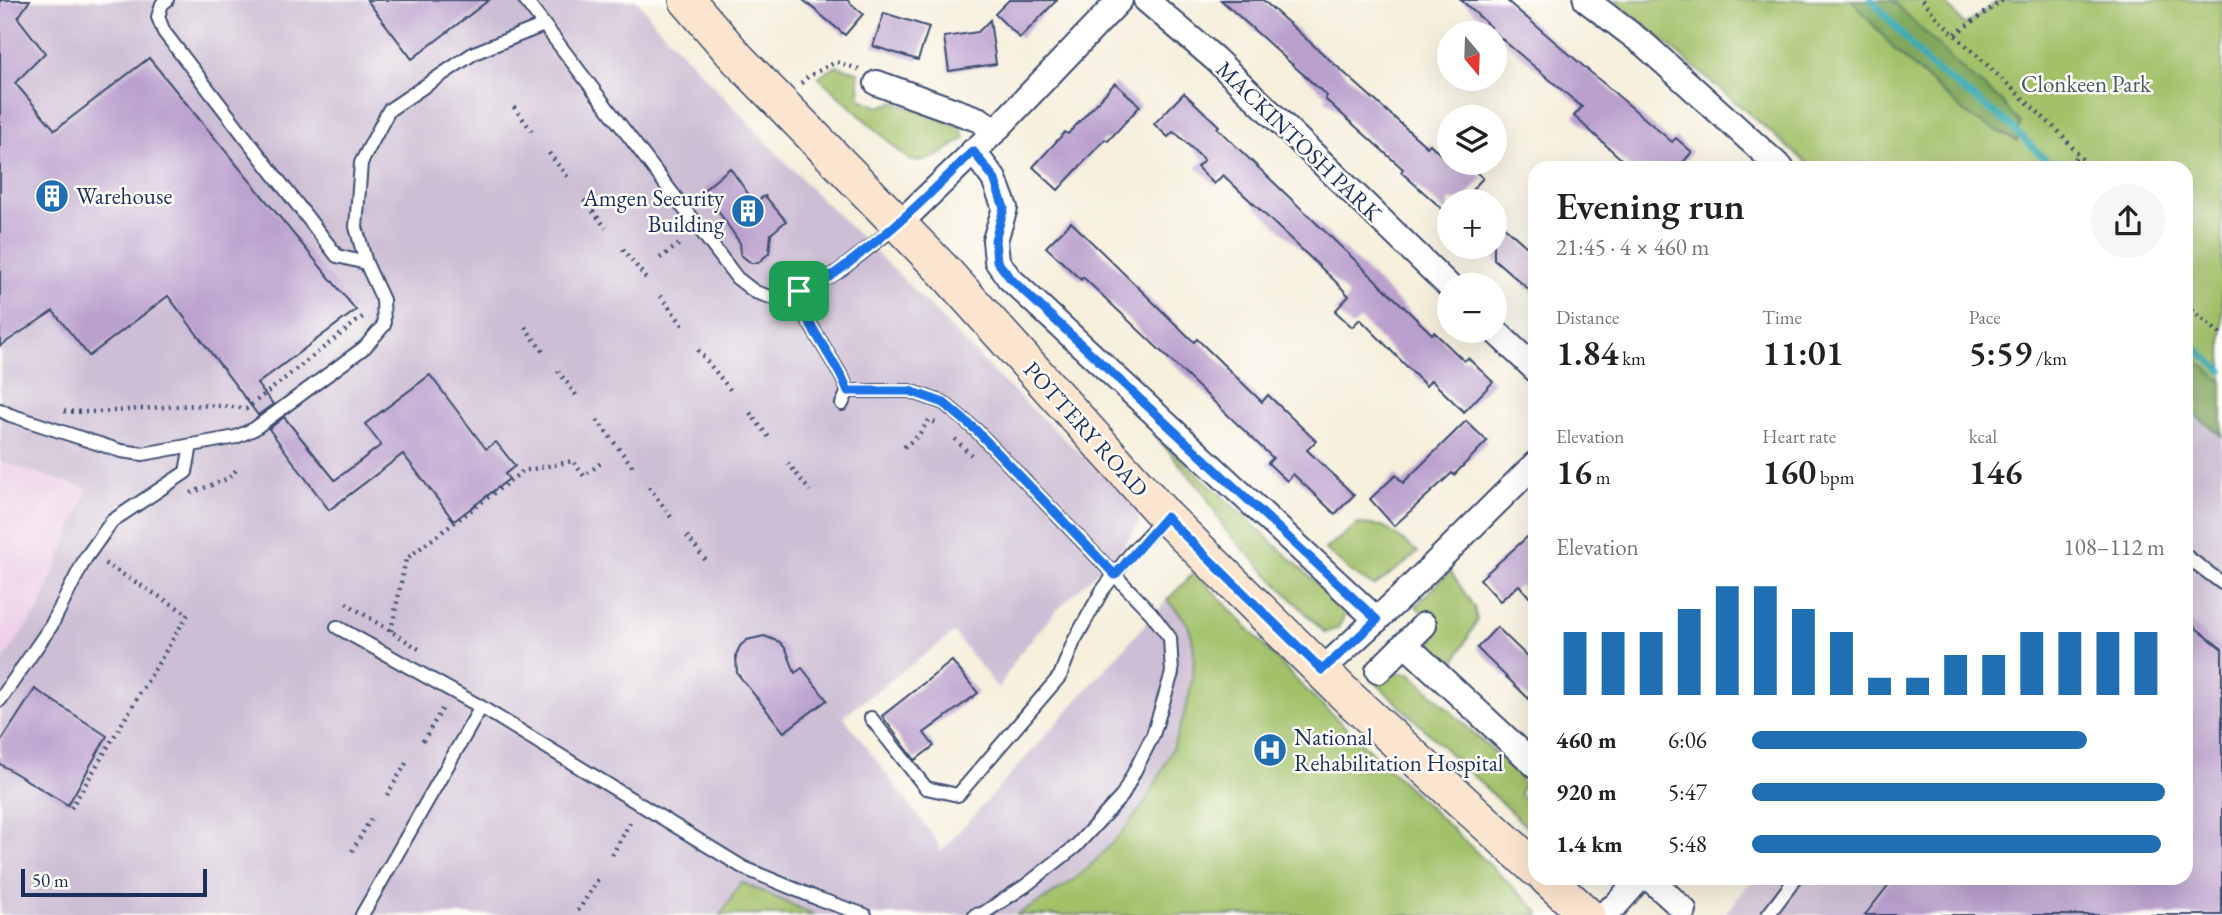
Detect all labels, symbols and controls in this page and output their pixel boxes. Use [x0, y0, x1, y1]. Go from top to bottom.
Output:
north arrow [1437, 21, 1507, 91]
map controls [1437, 21, 1507, 343]
street label: MACKINTOSH PARK [1210, 54, 1388, 228]
park label: Clonkeen Park [2021, 69, 2152, 99]
button: layers [1437, 105, 1507, 175]
building icon: Warehouse [33, 177, 71, 215]
place label: Warehouse [76, 181, 172, 211]
text: Evening run [1556, 181, 1745, 230]
place label: Amgen Security Building [582, 183, 725, 239]
button: share [2091, 184, 2165, 258]
button: + [1437, 189, 1507, 259]
building icon: Amgen Security Building [729, 192, 767, 230]
text: 21:45 · 4 × 460 m [1556, 232, 1709, 262]
pin [769, 261, 829, 321]
icon: arrive [780, 272, 818, 310]
button: − [1437, 273, 1507, 343]
text: Distance [1556, 305, 1619, 330]
text: Time [1762, 305, 1802, 330]
text: Pace [1969, 305, 2001, 330]
text: 1.84 [1556, 330, 1618, 375]
text: 11:01 [1762, 330, 1844, 375]
text: 5:59 [1969, 330, 2032, 375]
text: km [1618, 346, 1646, 371]
text: /km [2032, 346, 2067, 371]
street label: POTTERY ROAD [1017, 355, 1155, 503]
text: Elevation [1556, 424, 1624, 449]
text: Heart rate [1762, 424, 1836, 449]
text: kcal [1969, 424, 1997, 449]
text: 16 [1556, 449, 1592, 494]
text: 160 [1762, 449, 1816, 494]
text: 146 [1969, 449, 2023, 494]
text: m [1592, 465, 1611, 490]
text: bpm [1816, 465, 1854, 490]
text: Elevation [1556, 532, 1639, 562]
text: 108–112 m [2064, 532, 2165, 562]
place label: National Rehabilitation Hospital [1294, 722, 1504, 778]
text: 460 m [1556, 725, 1617, 755]
text: 6:06 [1668, 725, 1707, 755]
hospital icon: National Rehabilitation Hospital [1251, 731, 1289, 769]
text: 920 m [1556, 777, 1617, 807]
text: 5:47 [1668, 777, 1707, 807]
text: 1.4 km [1556, 829, 1623, 859]
text: 5:48 [1668, 829, 1707, 859]
scale bar [21, 866, 206, 898]
text: 50 m [32, 868, 69, 893]

